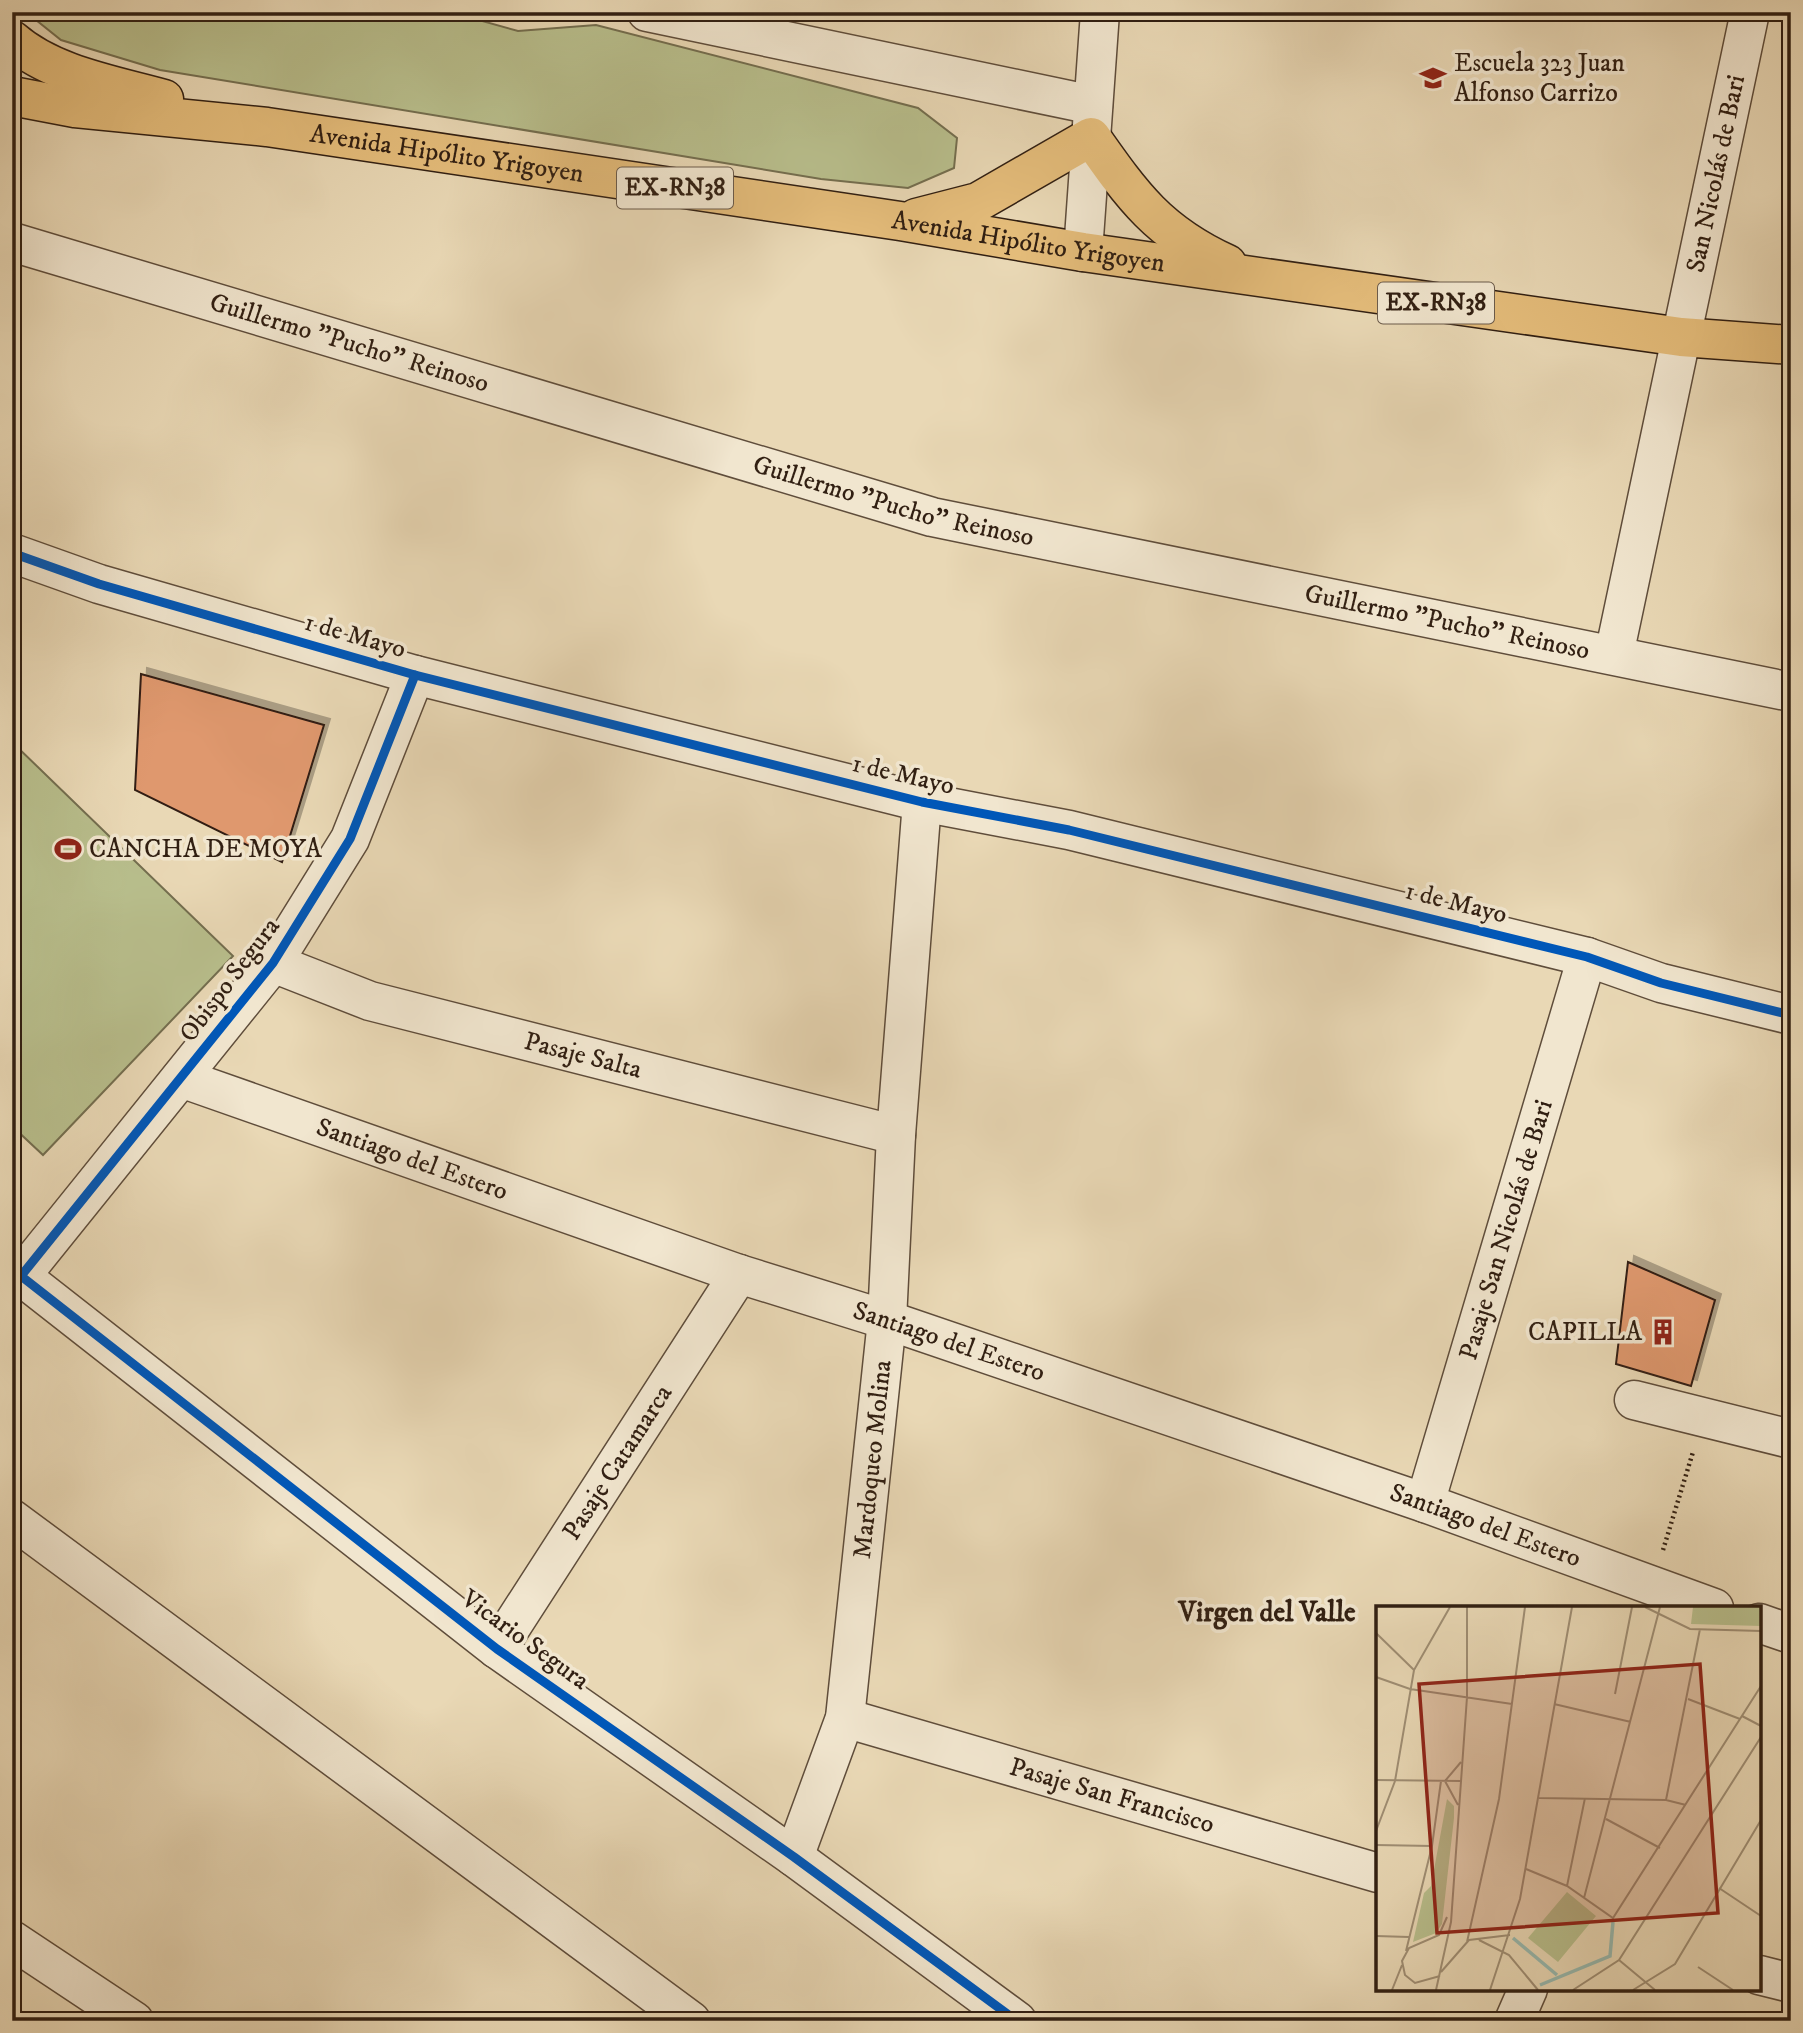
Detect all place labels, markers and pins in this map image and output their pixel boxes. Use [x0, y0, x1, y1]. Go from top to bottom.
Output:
place label: Escuela 323 Juan Alfonso Carrizo [1454, 47, 1625, 110]
school or university icon: Escuela 323 Juan Alfonso Carrizo [1418, 63, 1448, 93]
place label: CANCHA DE MOYA [89, 833, 322, 866]
sports icon: CANCHA DE MOYA [53, 834, 83, 864]
place label: CAPILLA [1528, 1316, 1642, 1349]
building icon: CAPILLA [1648, 1317, 1678, 1347]

